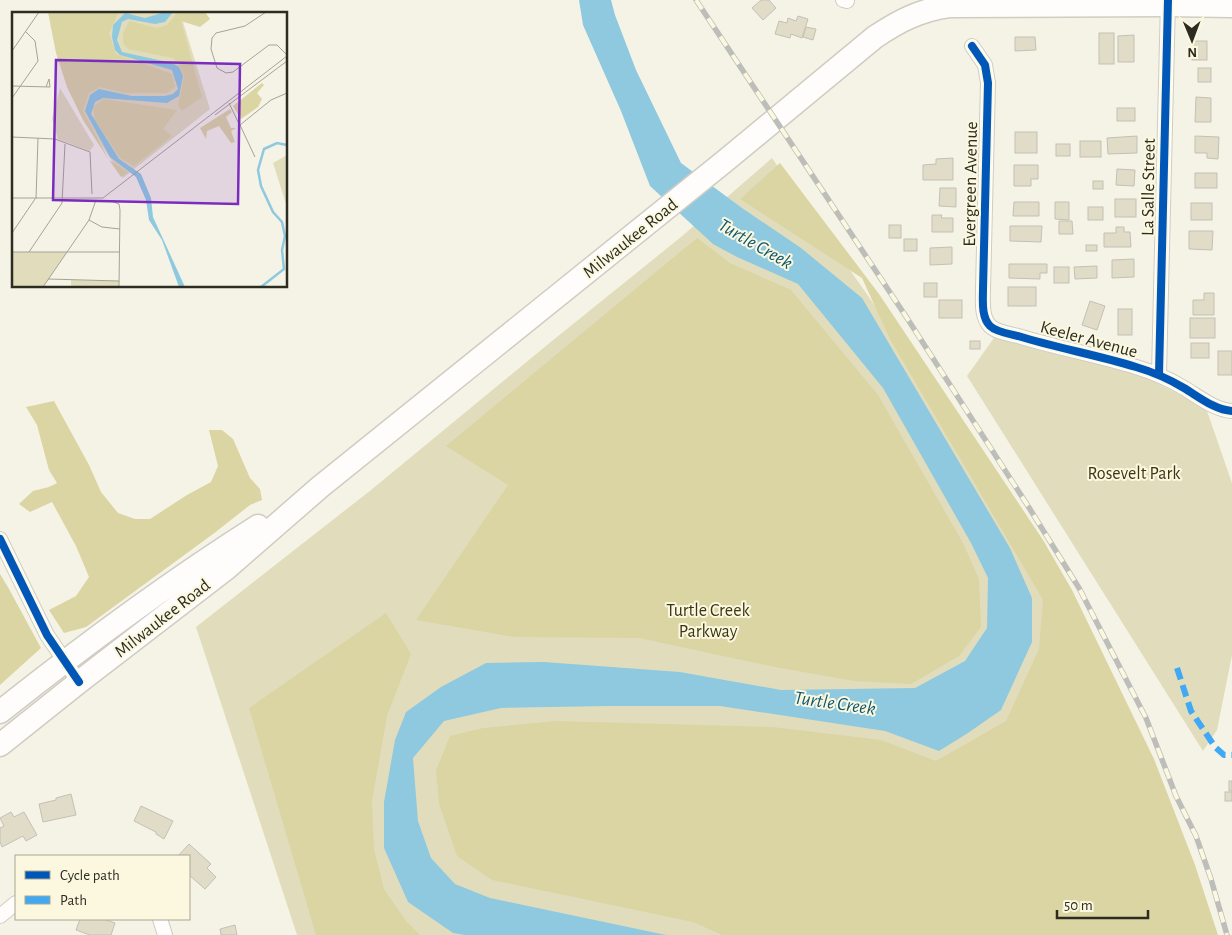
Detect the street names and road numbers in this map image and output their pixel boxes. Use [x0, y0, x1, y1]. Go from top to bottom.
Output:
street label: Evergreen Avenue [961, 121, 981, 247]
street label: La Salle Street [1139, 138, 1159, 236]
street label: Milwaukee Road [580, 195, 681, 282]
street label: Keeler Avenue [1038, 318, 1139, 362]
street label: Milwaukee Road [112, 576, 214, 661]

